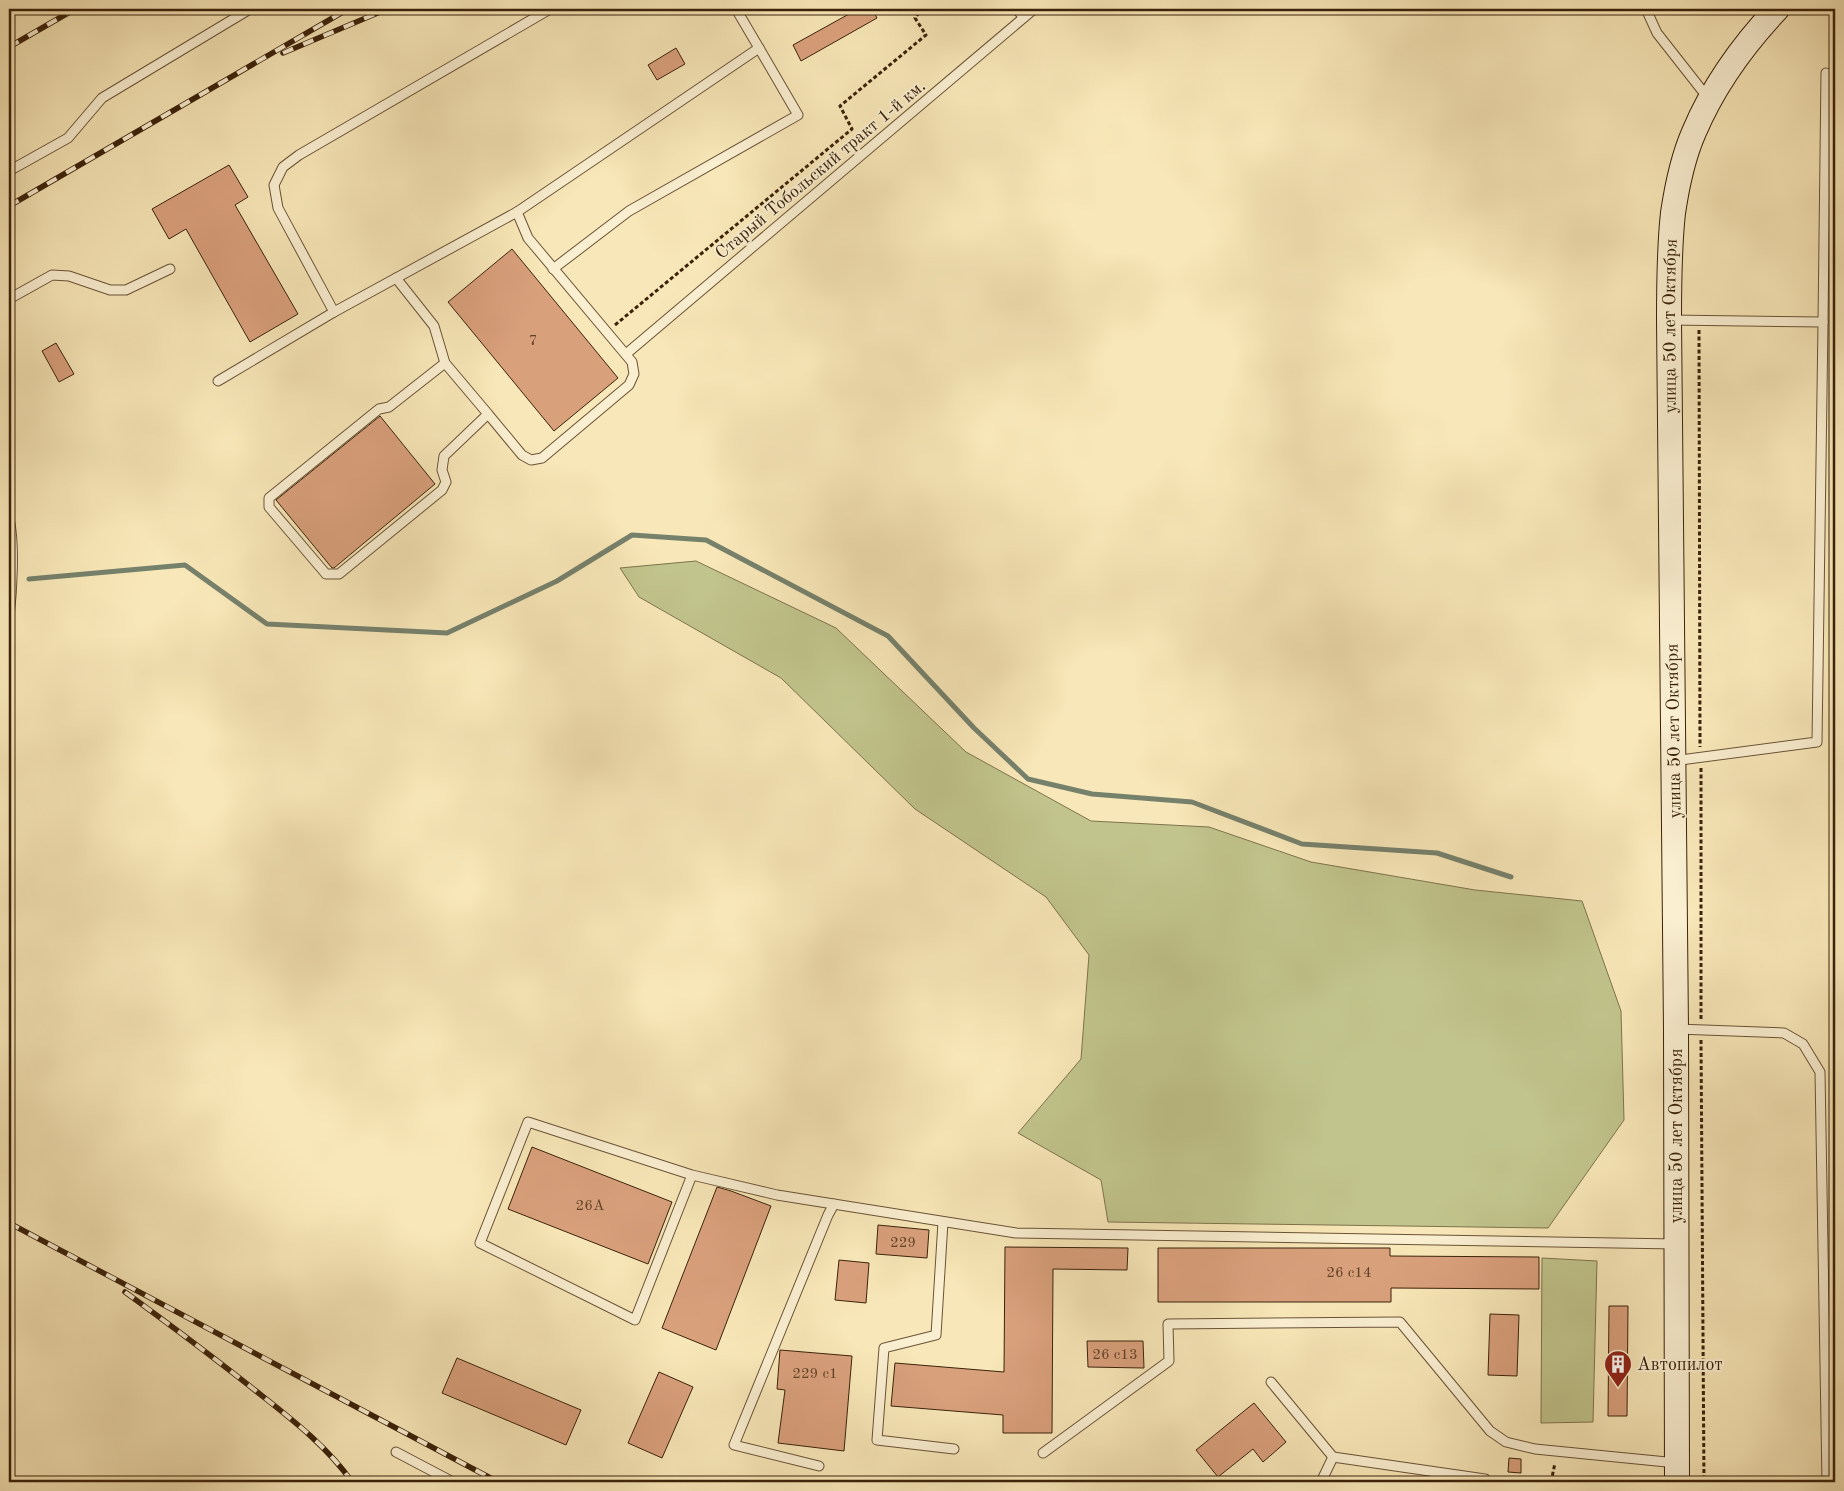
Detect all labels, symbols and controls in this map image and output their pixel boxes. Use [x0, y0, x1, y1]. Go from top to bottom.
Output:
street label: Старый Тобольский тракт 1-й км. [712, 77, 929, 263]
street label: улица 50 лет Октября [1661, 238, 1681, 414]
house number: 7 [529, 334, 537, 349]
street label: улица 50 лет Октября [1663, 643, 1685, 819]
street label: улица 50 лет Октября [1668, 1049, 1686, 1224]
house number: 26А [576, 1199, 605, 1214]
house number: 229 [890, 1236, 916, 1251]
house number: 26 с14 [1326, 1266, 1372, 1281]
house number: 26 с13 [1092, 1348, 1138, 1363]
building icon: Автопилот [1603, 1349, 1633, 1388]
place label: Автопилот [1637, 1356, 1723, 1374]
house number: 229 с1 [792, 1367, 838, 1382]

